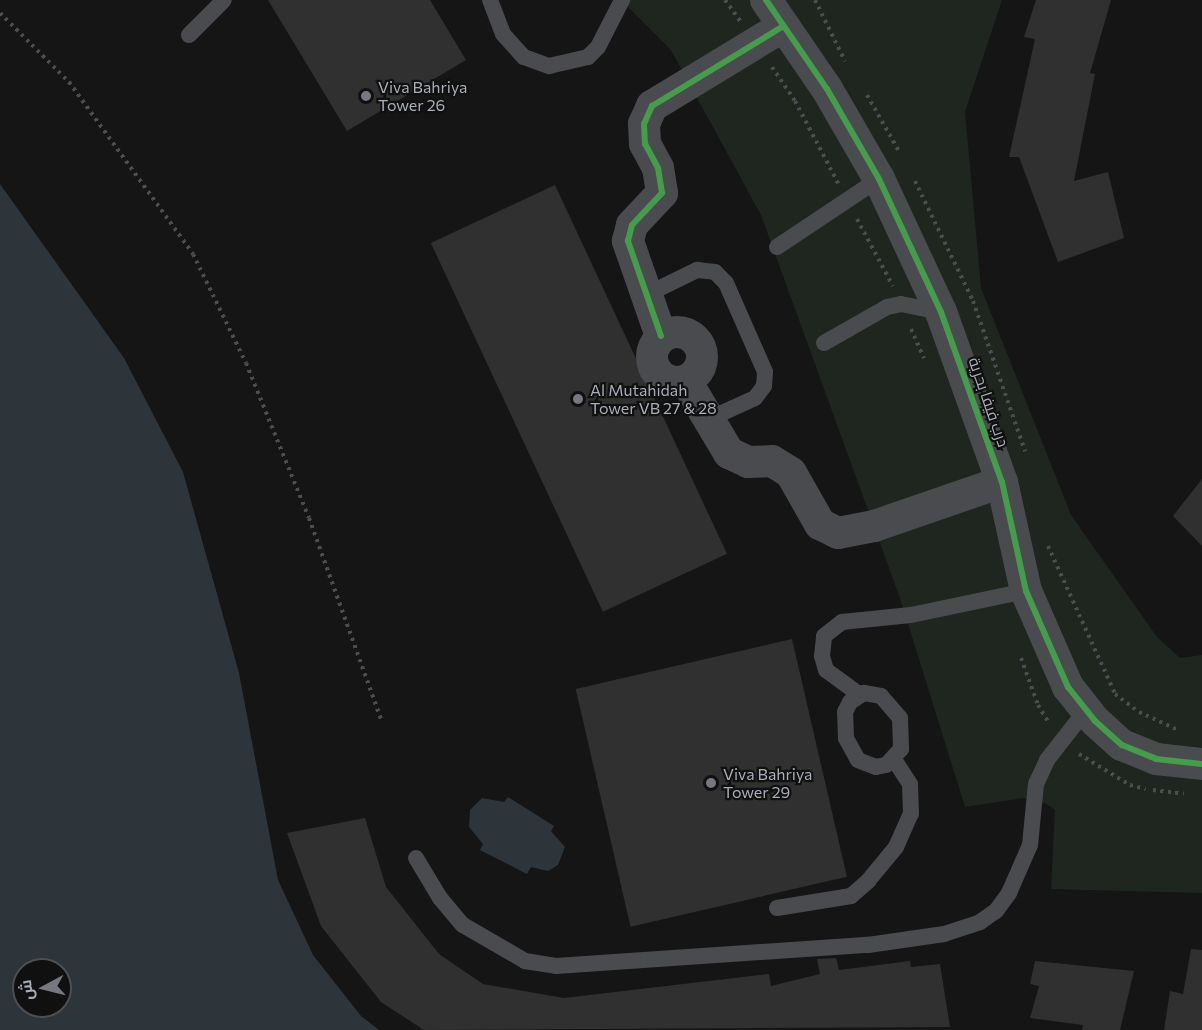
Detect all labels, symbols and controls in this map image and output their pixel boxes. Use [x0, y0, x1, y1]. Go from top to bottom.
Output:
place label: Viva Bahriya Tower 26 [378, 77, 467, 115]
marker: Viva Bahriya Tower 26 [359, 89, 373, 103]
street label: درب فيفا بحرية [965, 355, 1013, 449]
place label: Al Mutahidah Tower VB 27 & 28 [590, 380, 717, 418]
marker: Al Mutahidah Tower VB 27 & 28 [571, 392, 585, 406]
place label: Viva Bahriya Tower 29 [723, 764, 812, 802]
marker: Viva Bahriya Tower 29 [704, 776, 718, 790]
north arrow [12, 958, 72, 1018]
text: ش [15, 979, 36, 1001]

